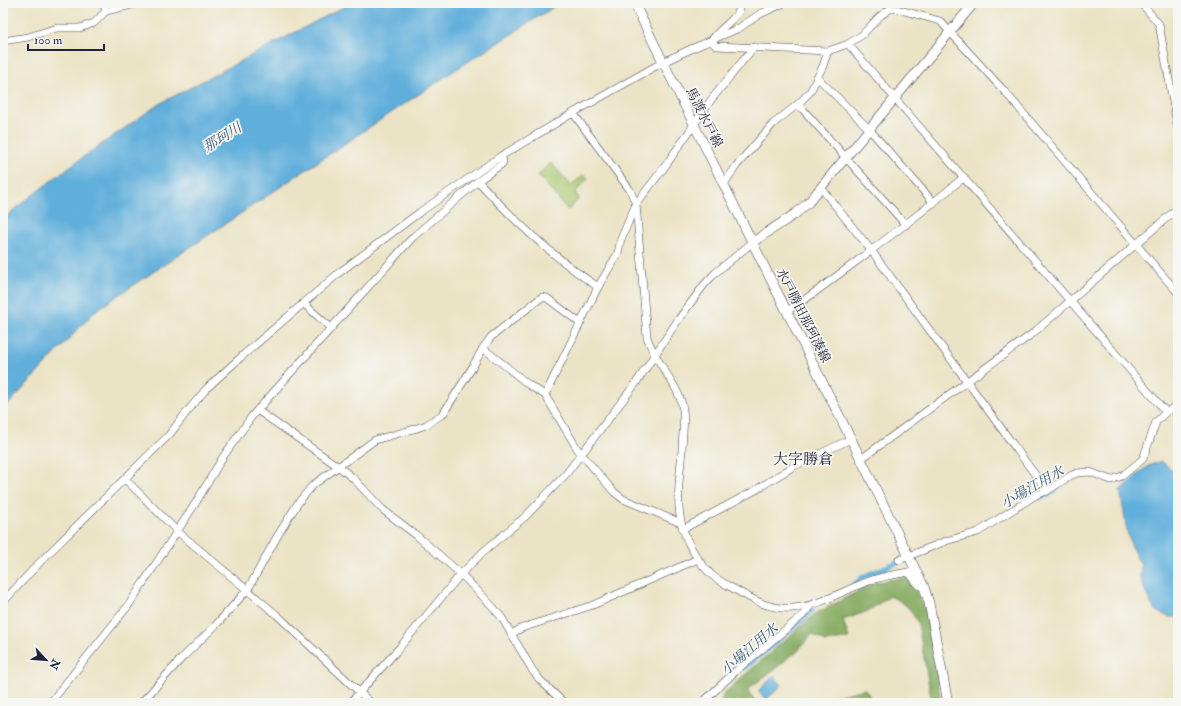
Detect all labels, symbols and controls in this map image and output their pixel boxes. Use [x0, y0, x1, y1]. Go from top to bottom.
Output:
scale bar [28, 26, 104, 52]
text: 100 m [34, 33, 63, 48]
street label: 馬渡水戸線 [682, 85, 726, 150]
water label: 那珂川 [200, 118, 246, 156]
street label: 水戸勝田那珂湊線 [772, 265, 834, 365]
district label: 大字勝倉 [773, 450, 833, 469]
water label: 小場江用水 [998, 462, 1069, 512]
water label: 小場江用水 [717, 619, 783, 679]
north arrow [26, 640, 66, 680]
text: N [46, 656, 63, 672]

